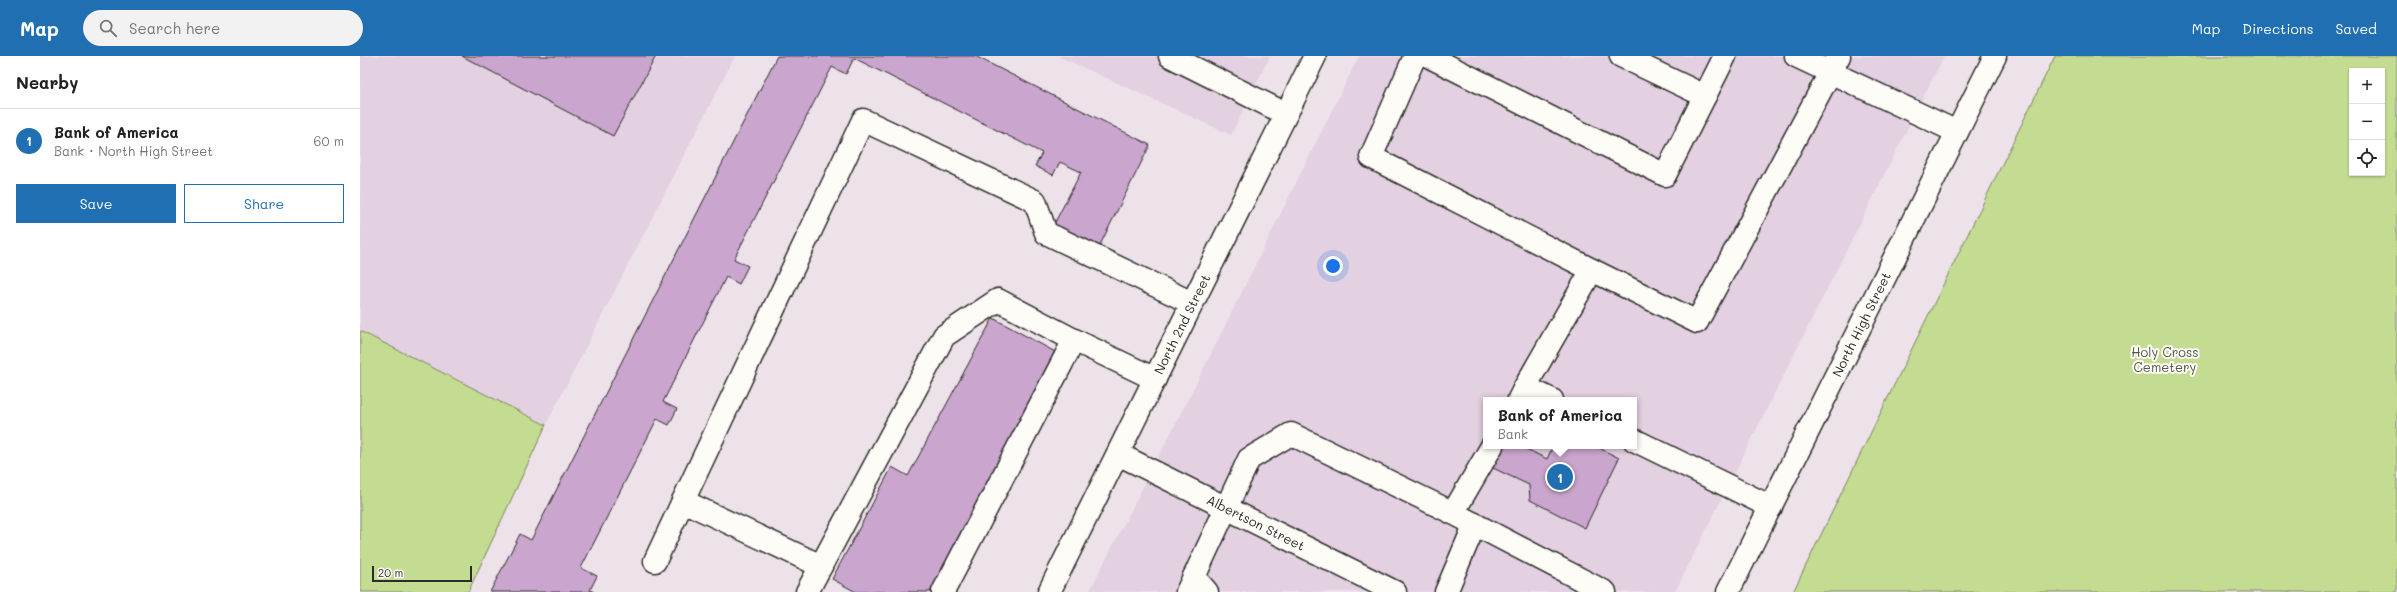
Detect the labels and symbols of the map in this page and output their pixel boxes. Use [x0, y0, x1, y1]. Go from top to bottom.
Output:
your location [1323, 256, 1343, 276]
street label: North High Street [1828, 269, 1894, 379]
street label: North 2nd Street [1150, 271, 1214, 377]
park label: Holy Cross Cemetery [2131, 343, 2199, 375]
pin: 1 [1547, 462, 1573, 492]
street label: Albertson Street [1204, 491, 1308, 554]
scale bar [372, 564, 472, 583]

